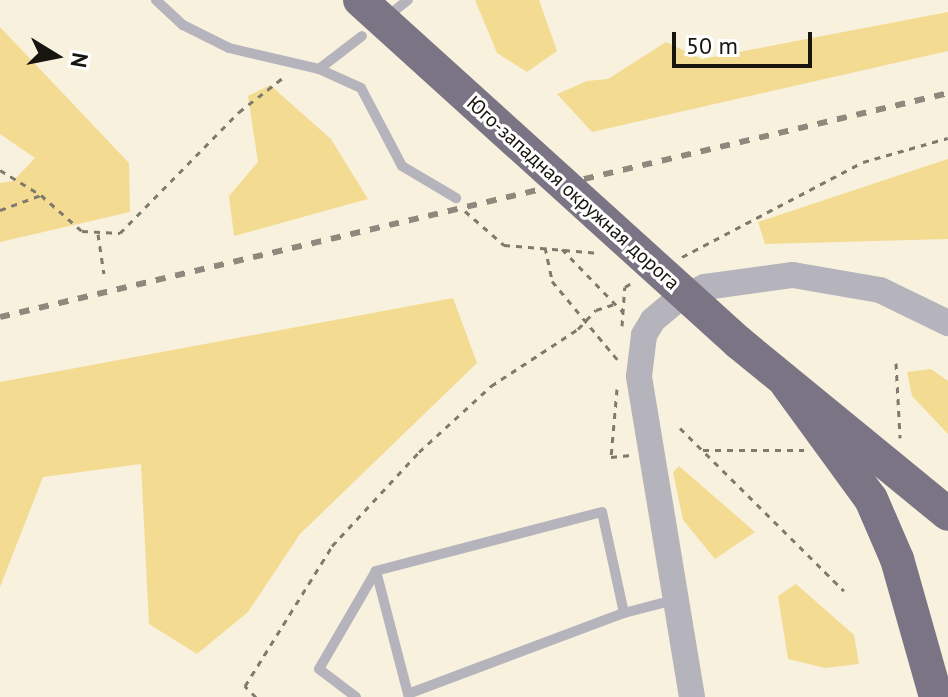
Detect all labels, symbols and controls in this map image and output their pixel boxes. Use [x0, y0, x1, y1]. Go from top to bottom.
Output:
north arrow [16, 16, 96, 96]
scale bar [676, 16, 816, 66]
text: 50 m [686, 30, 738, 61]
text: N [65, 51, 95, 70]
street label: Юго-западная окружная дорога [462, 91, 684, 295]

